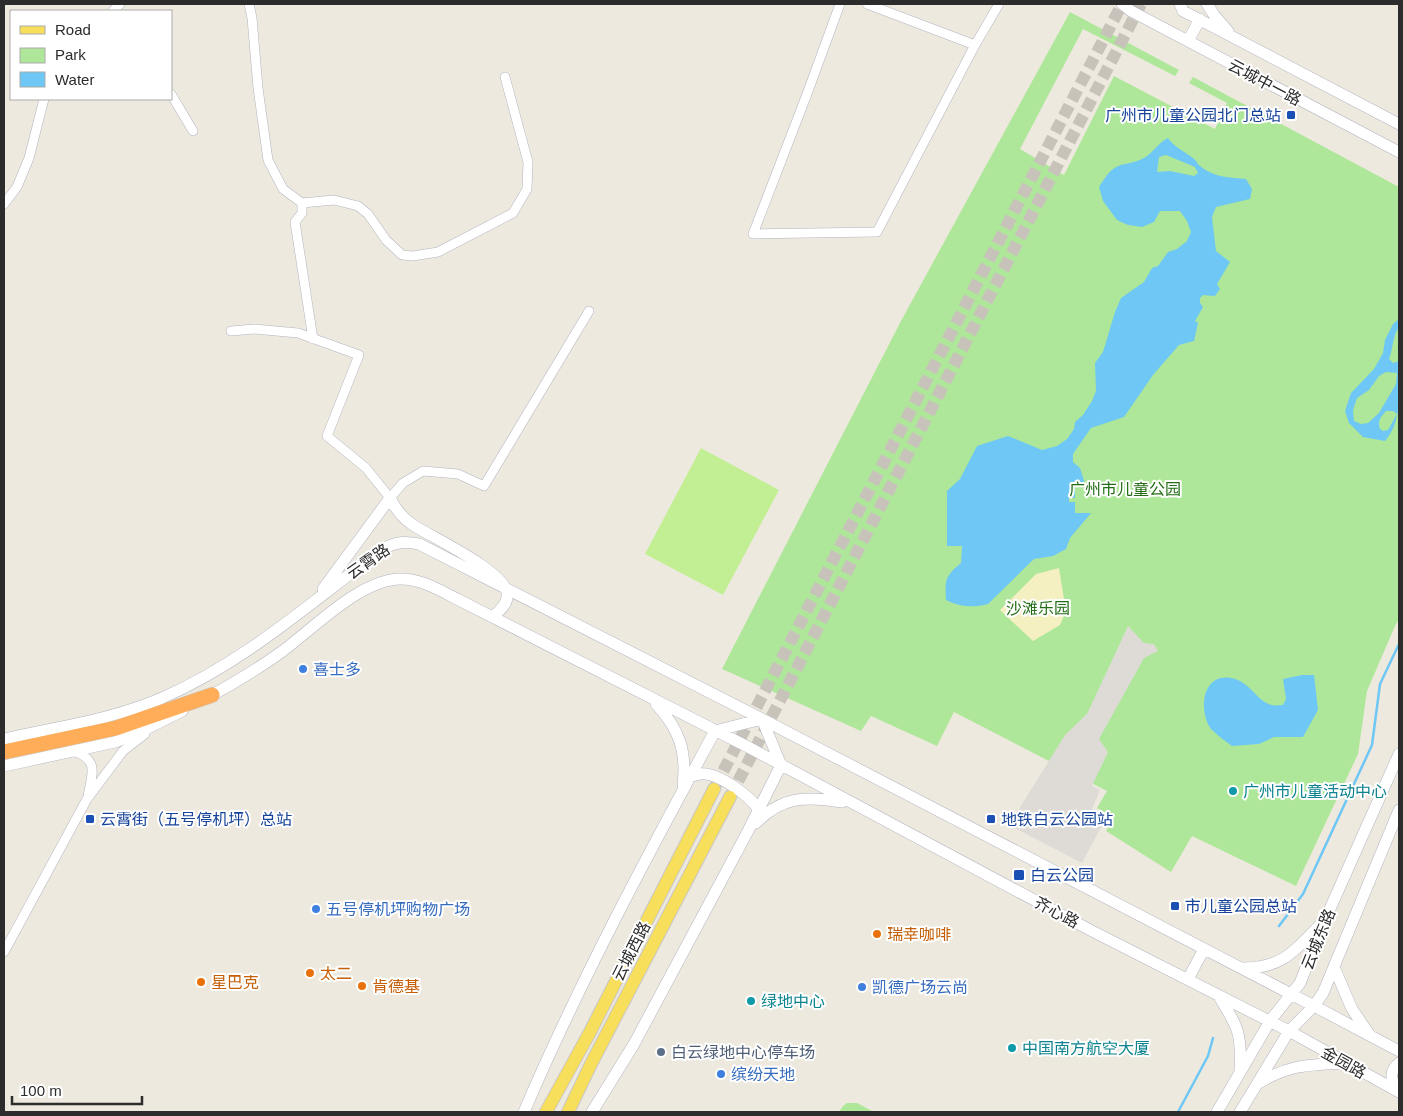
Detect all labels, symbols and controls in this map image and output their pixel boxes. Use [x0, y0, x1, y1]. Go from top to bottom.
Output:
legend [10, 10, 172, 100]
text: Road [55, 21, 91, 38]
text: Park [55, 46, 86, 63]
street label: 云城中一路 [1225, 56, 1304, 109]
text: Water [55, 71, 94, 88]
place label: 广州市儿童公园北门总站 [1105, 107, 1281, 124]
marker: 广州市儿童公园北门总站 [1285, 109, 1297, 121]
park label: 广州市儿童公园 [1069, 481, 1181, 498]
street label: 云霄路 [344, 541, 393, 582]
park label: 沙滩乐园 [1006, 600, 1070, 617]
place label: 喜士多 [313, 661, 361, 678]
marker: 喜士多 [297, 663, 309, 675]
place label: 广州市儿童活动中心 [1243, 783, 1387, 800]
marker: 广州市儿童活动中心 [1227, 785, 1239, 797]
place label: 云霄街（五号停机坪）总站 [100, 811, 292, 828]
place label: 地铁白云公园站 [1001, 811, 1113, 828]
marker: 云霄街（五号停机坪）总站 [84, 813, 96, 825]
marker: 地铁白云公园站 [985, 813, 997, 825]
place label: 白云公园 [1030, 867, 1094, 884]
marker: 白云公园 [1012, 868, 1026, 882]
street label: 齐心路 [1032, 894, 1082, 931]
place label: 市儿童公园总站 [1185, 898, 1297, 915]
marker: 市儿童公园总站 [1169, 900, 1181, 912]
place label: 五号停机坪购物广场 [326, 901, 470, 918]
marker: 五号停机坪购物广场 [310, 903, 322, 915]
street label: 云城东路 [1299, 906, 1338, 972]
street label: 云城西路 [609, 919, 654, 984]
place label: 瑞幸咖啡 [887, 926, 951, 943]
marker: 瑞幸咖啡 [871, 928, 883, 940]
place label: 太二 [320, 965, 352, 982]
marker: 太二 [304, 967, 316, 979]
place label: 星巴克 [211, 974, 259, 991]
marker: 星巴克 [195, 976, 207, 988]
place label: 肯德基 [372, 978, 420, 995]
place label: 凯德广场云尚 [872, 979, 968, 996]
marker: 肯德基 [356, 980, 368, 992]
marker: 凯德广场云尚 [856, 981, 868, 993]
place label: 绿地中心 [761, 993, 825, 1010]
marker: 绿地中心 [745, 995, 757, 1007]
place label: 中国南方航空大厦 [1022, 1040, 1150, 1057]
marker: 中国南方航空大厦 [1006, 1042, 1018, 1054]
street label: 金园路 [1319, 1043, 1369, 1082]
place label: 白云绿地中心停车场 [671, 1044, 815, 1061]
marker: 白云绿地中心停车场 [655, 1046, 667, 1058]
place label: 缤纷天地 [731, 1066, 795, 1083]
marker: 缤纷天地 [715, 1068, 727, 1080]
scale bar [12, 1074, 142, 1106]
text: 100 m [20, 1082, 62, 1099]

